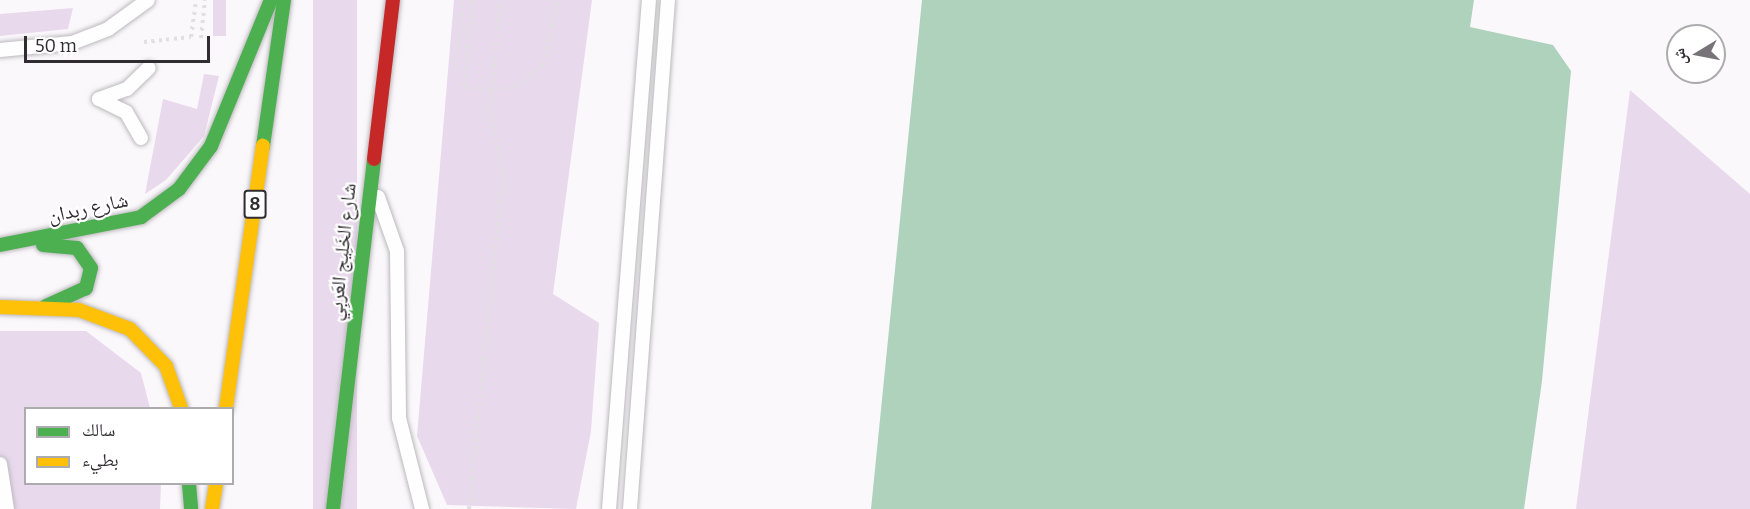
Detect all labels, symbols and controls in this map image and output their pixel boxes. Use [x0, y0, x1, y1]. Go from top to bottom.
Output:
scale bar [27, 24, 213, 62]
north arrow [1666, 24, 1726, 84]
text: 50 m [35, 35, 77, 57]
text: ش [1669, 47, 1691, 67]
street label: شارع الخَلِيج العَربِي [323, 182, 361, 322]
street label: شارع ربدان [46, 188, 130, 228]
road number: 8 [243, 189, 267, 219]
legend [24, 407, 234, 485]
text: سالك [82, 419, 115, 441]
text: بطيء [82, 449, 119, 471]

